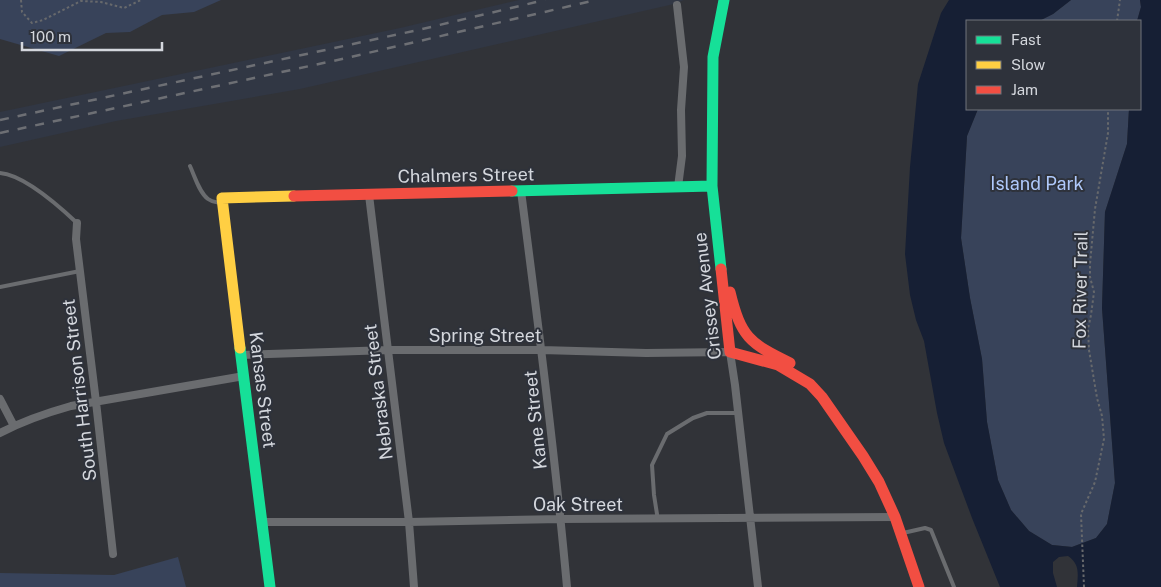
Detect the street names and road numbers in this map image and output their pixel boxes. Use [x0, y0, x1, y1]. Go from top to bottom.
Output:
street label: Chalmers Street [397, 163, 535, 187]
street label: Crissey Avenue [689, 231, 725, 361]
street label: Fox River Trail [1068, 231, 1092, 349]
street label: South Harrison Street [57, 298, 101, 482]
street label: Nebraska Street [359, 323, 397, 461]
street label: Spring Street [429, 325, 541, 346]
street label: Kansas Street [245, 330, 281, 450]
street label: Kane Street [519, 369, 551, 471]
street label: Oak Street [533, 494, 623, 515]

